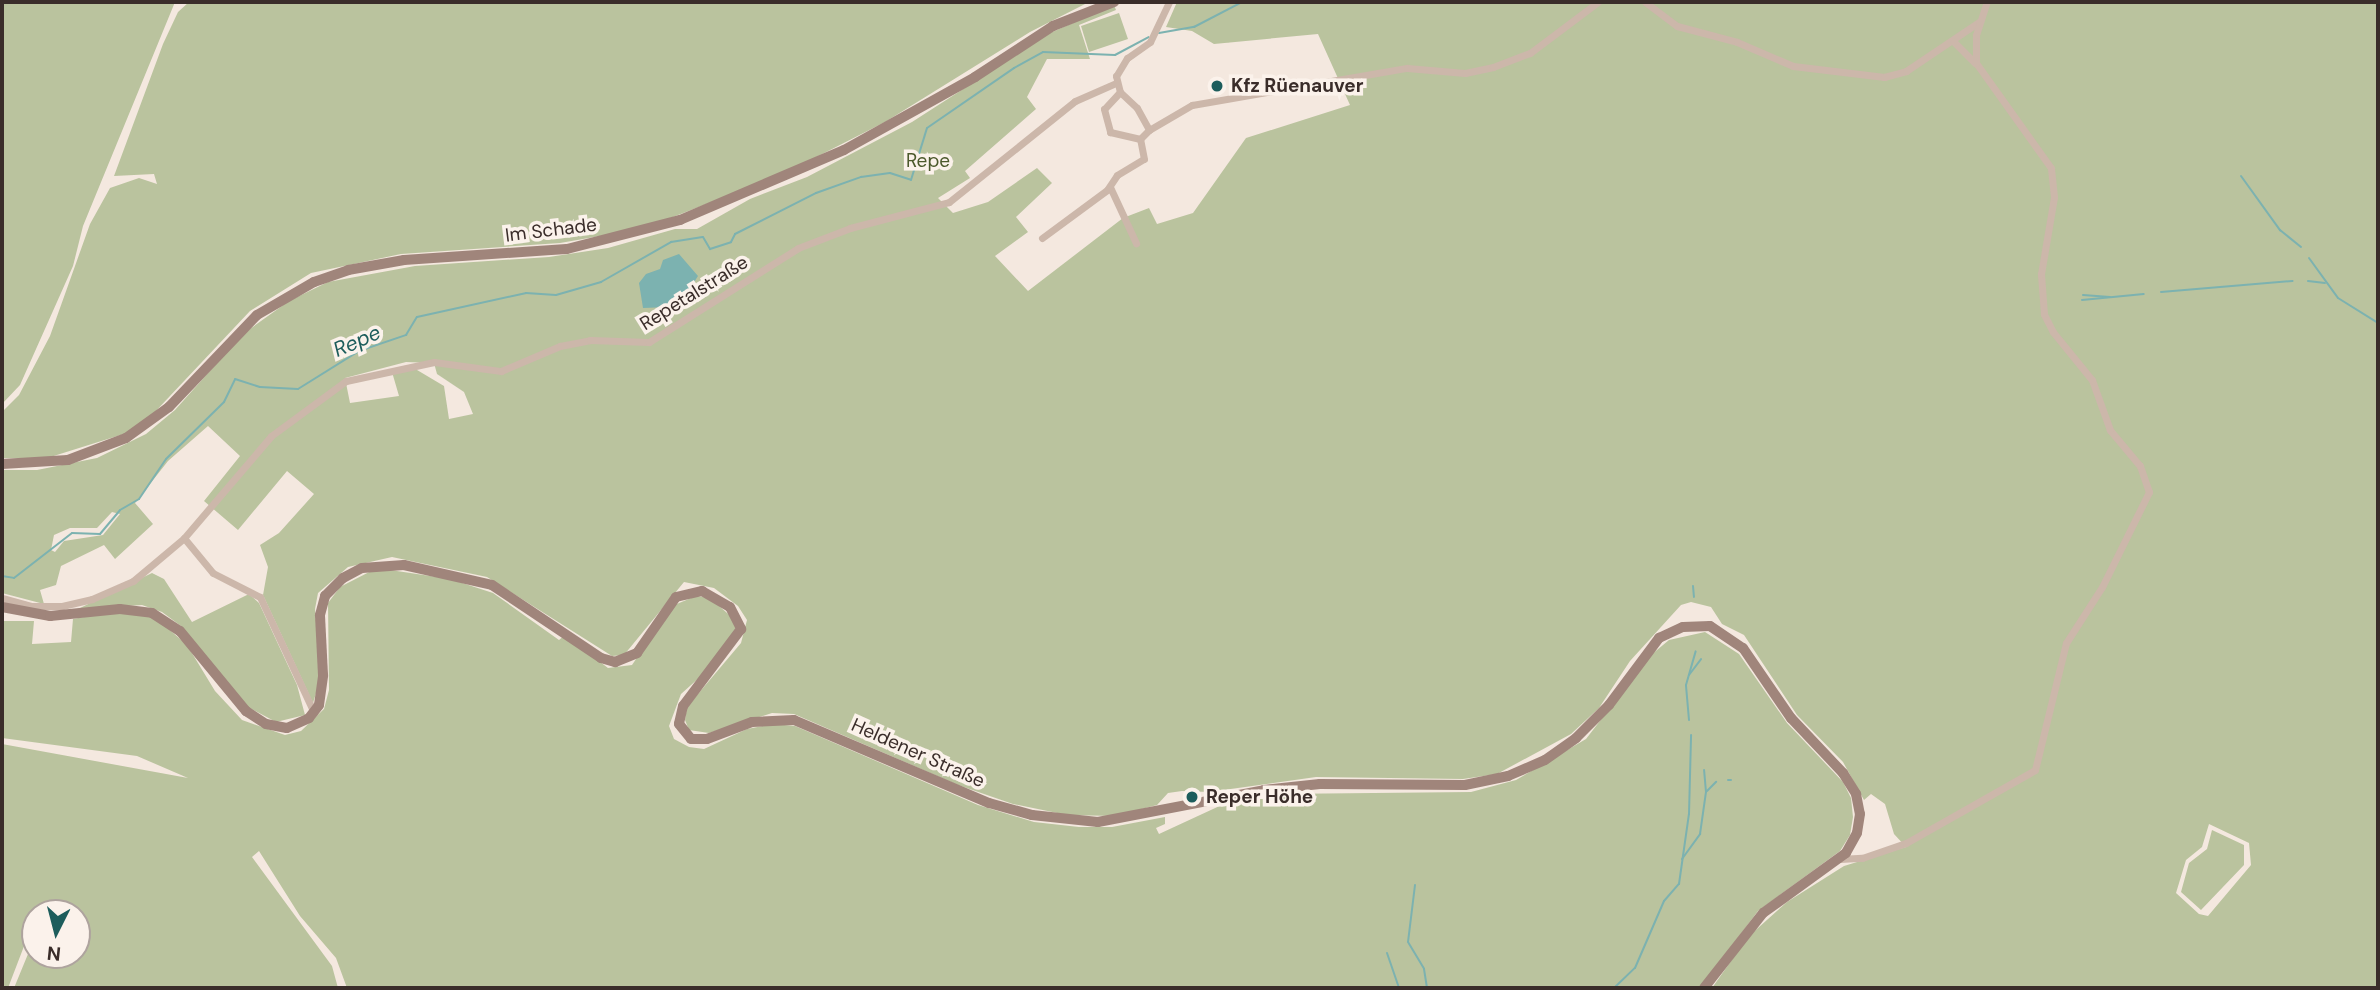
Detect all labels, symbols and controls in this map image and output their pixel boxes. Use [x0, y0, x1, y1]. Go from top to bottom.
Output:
place label: Kfz Rüenauver [1231, 75, 1363, 97]
marker: Kfz Rüenauver [1209, 78, 1225, 94]
park label: Repe [906, 150, 950, 172]
street label: Im Schade [504, 213, 598, 247]
street label: Repetalstraße [636, 251, 752, 335]
water label: Repe [329, 319, 385, 363]
street label: Heldener Straße [848, 713, 988, 793]
place label: Reper Höhe [1206, 786, 1313, 808]
marker: Reper Höhe [1184, 789, 1200, 805]
north arrow [21, 899, 91, 969]
text: N [46, 940, 62, 967]

